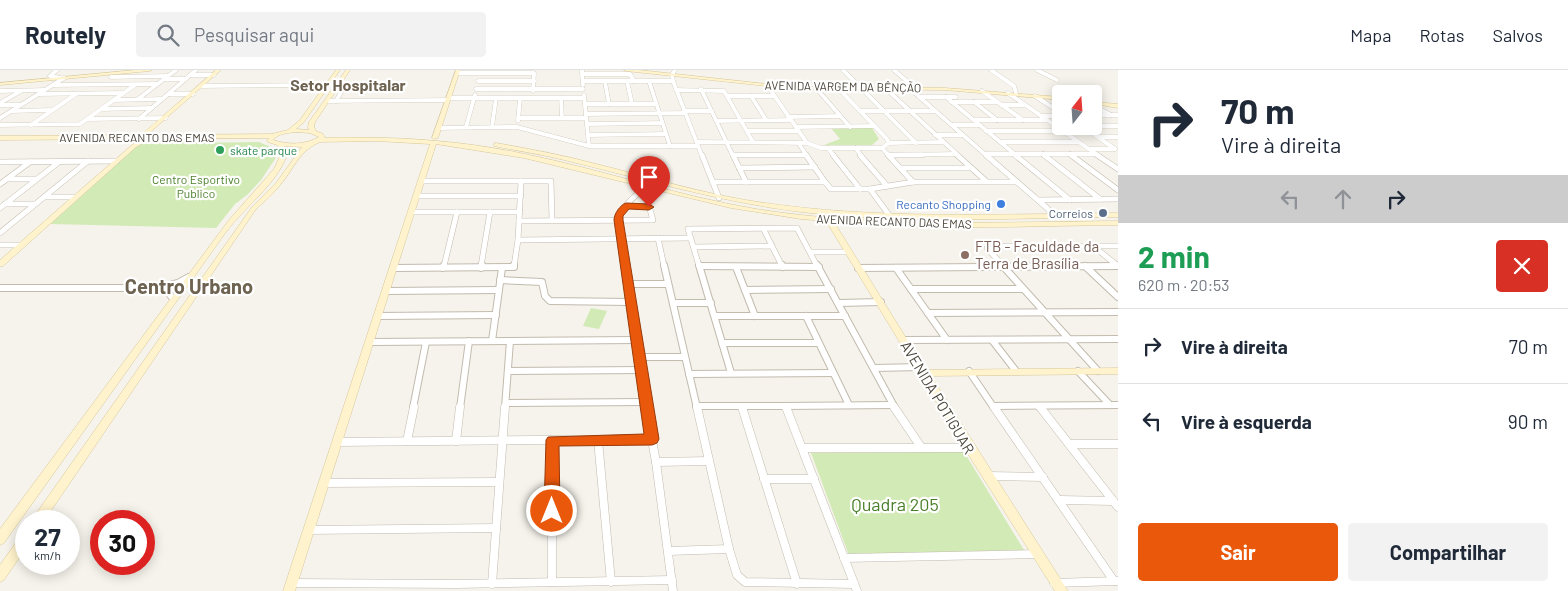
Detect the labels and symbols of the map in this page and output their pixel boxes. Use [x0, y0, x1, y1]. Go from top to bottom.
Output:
district label: Setor Hospitalar [290, 75, 406, 94]
street label: AVENIDA VARGEM DA BÊNÇÃO [765, 78, 921, 94]
north arrow [1052, 85, 1102, 135]
street label: AVENIDA RECANTO DAS EMAS [59, 130, 215, 144]
place label: skate parque [230, 143, 297, 157]
marker: skate parque [214, 144, 226, 156]
pin [628, 156, 670, 207]
park label: Centro Esportivo Publico [152, 172, 240, 200]
place label: Recanto Shopping [896, 197, 991, 211]
marker: Recanto Shopping [995, 198, 1007, 210]
place label: Correios [1049, 206, 1093, 220]
marker: Correios [1097, 207, 1109, 219]
street label: AVENIDA RECANTO DAS EMAS [816, 211, 972, 231]
place label: FTB - Faculdade da Terra de Brasília [975, 237, 1099, 272]
marker: FTB - Faculdade da Terra de Brasília [959, 249, 971, 261]
district label: Centro Urbano [125, 274, 253, 298]
street label: AVENIDA POTIGUAR [897, 337, 979, 457]
position arrow [525, 484, 577, 536]
park label: Quadra 205 [851, 493, 939, 515]
speed limit sign: 30 [90, 510, 155, 575]

